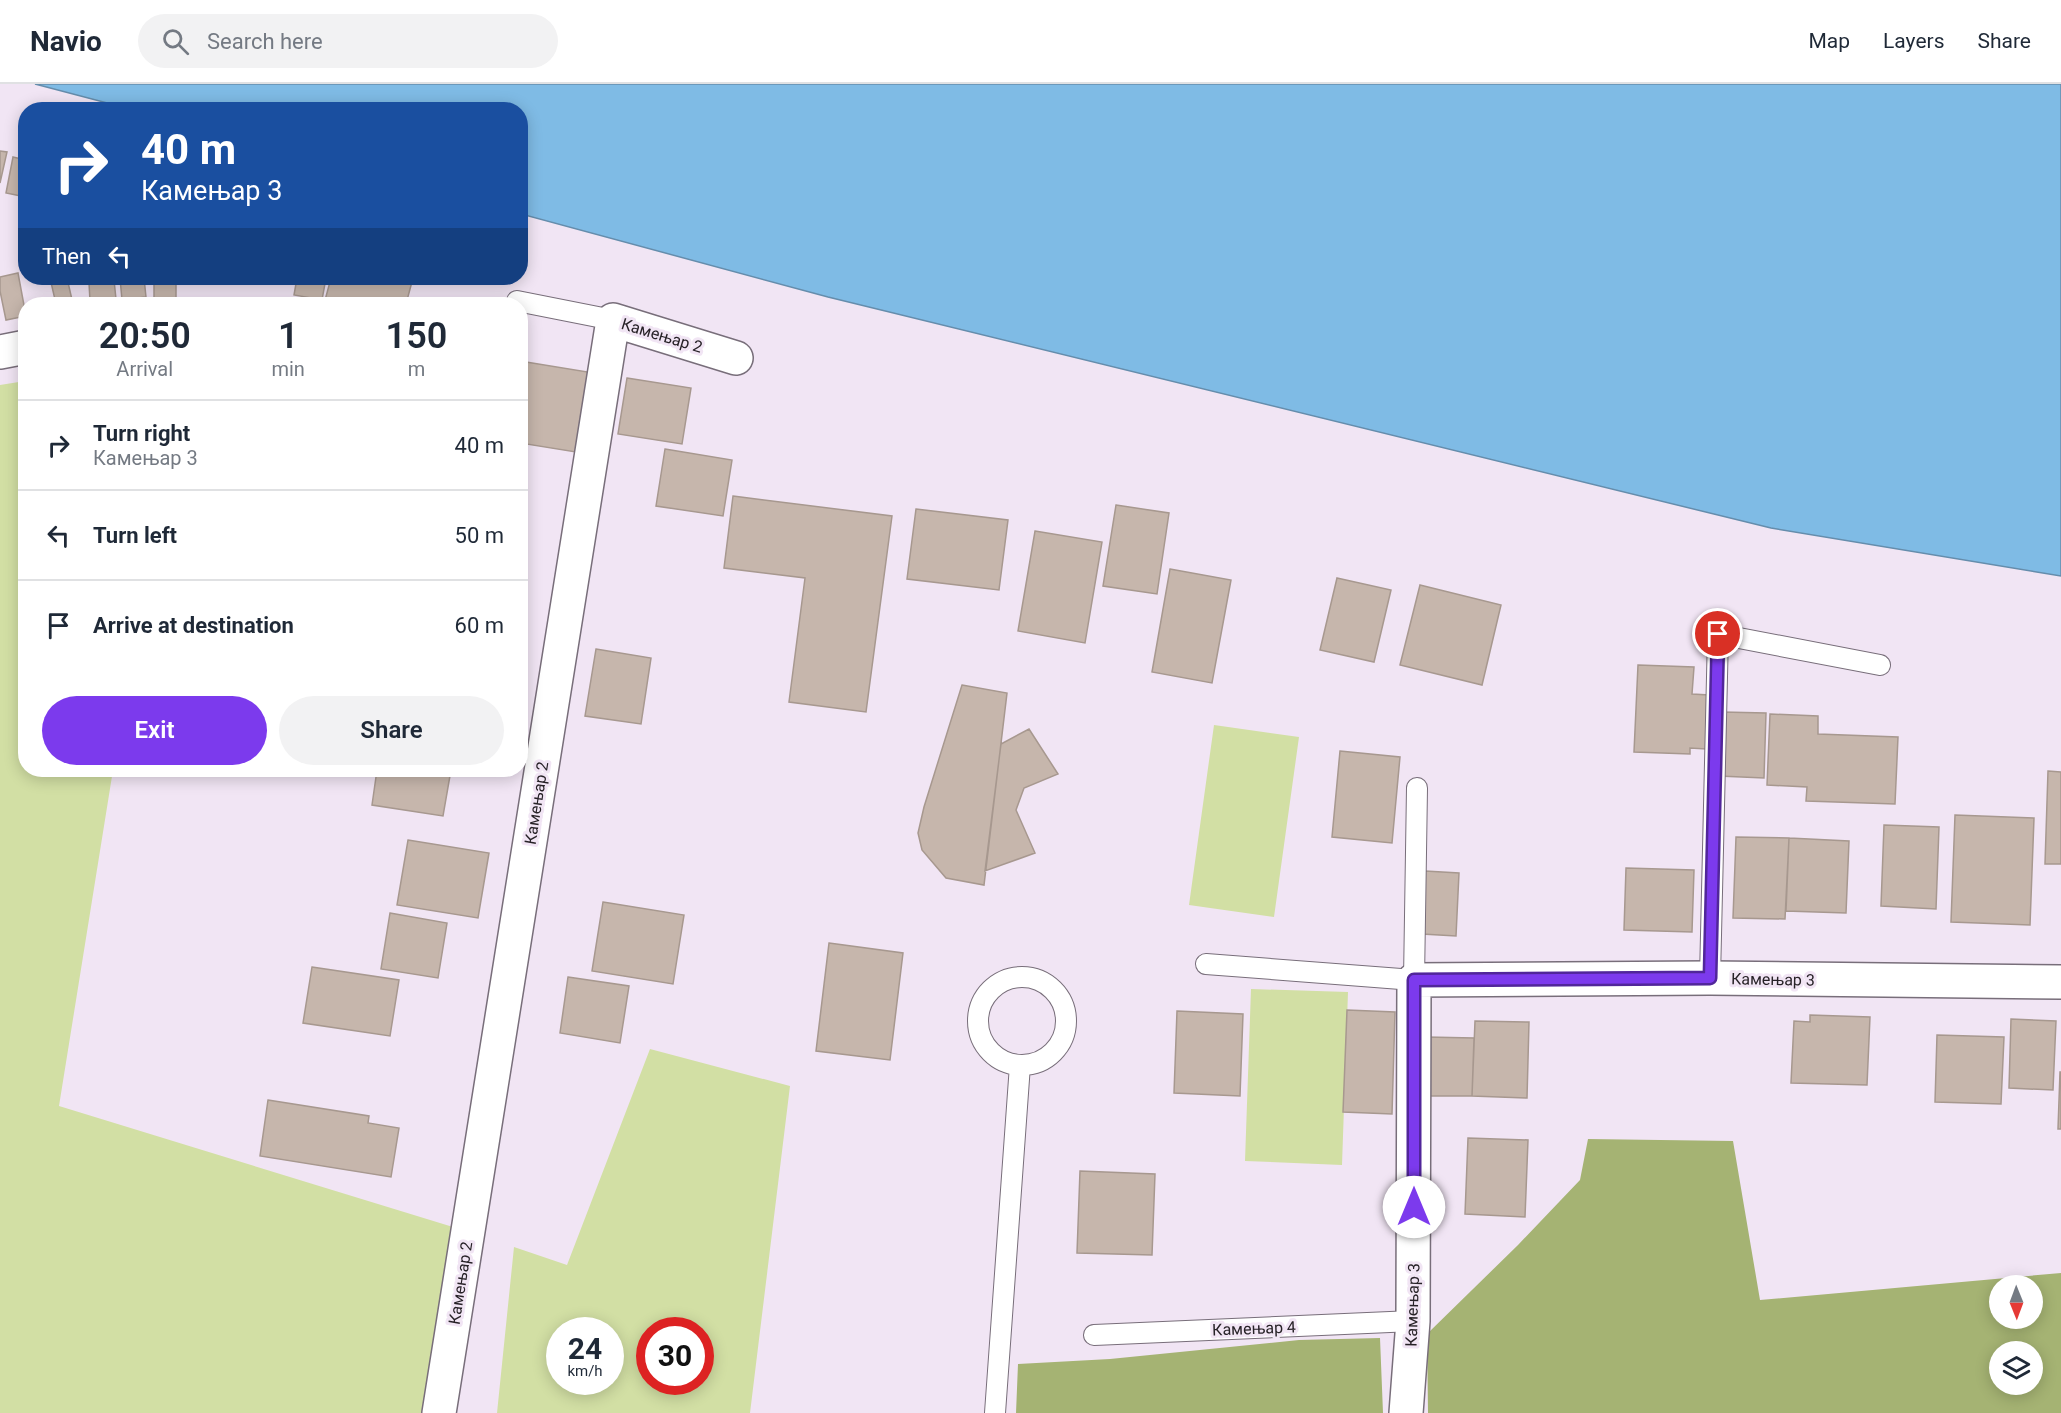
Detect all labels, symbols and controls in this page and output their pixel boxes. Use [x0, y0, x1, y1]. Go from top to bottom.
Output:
search box [138, 14, 558, 68]
text: Navio [30, 25, 102, 58]
icon: search [159, 25, 192, 58]
text: Search here [207, 29, 323, 54]
text: Map [1808, 29, 1850, 53]
text: Layers [1883, 29, 1944, 53]
text: Share [1977, 29, 2031, 53]
text: 40 m [141, 125, 236, 174]
icon: right [42, 126, 120, 204]
text: Камењар 3 [141, 175, 282, 207]
icon: left [103, 240, 136, 273]
text: Then [42, 244, 91, 269]
street label: Камењар 2 [619, 314, 705, 357]
text: 20:50 [99, 315, 191, 357]
text: 1 [278, 315, 298, 357]
text: 150 [386, 315, 447, 357]
text: Arrival [116, 357, 173, 381]
text: min [271, 357, 305, 381]
text: m [408, 357, 425, 381]
text: Turn right [93, 421, 190, 446]
icon: right [42, 429, 75, 462]
text: 40 m [455, 433, 504, 458]
text: Камењар 3 [93, 446, 198, 470]
icon: left [42, 519, 75, 552]
text: Turn left [93, 523, 177, 548]
text: 50 m [455, 523, 504, 548]
pin [1692, 608, 1743, 659]
icon: arrive [42, 609, 75, 642]
text: Arrive at destination [93, 613, 294, 638]
text: 60 m [455, 613, 504, 638]
icon: arrive [1701, 617, 1734, 650]
button: Exit [42, 696, 267, 765]
button: Share [279, 696, 504, 765]
street label: Камењар 2 [521, 760, 552, 846]
street label: Камењар 3 [1731, 969, 1815, 990]
position arrow [1382, 1175, 1446, 1239]
street label: Камењар 2 [445, 1240, 476, 1326]
street label: Камењар 3 [1402, 1263, 1423, 1347]
north arrow [1989, 1275, 2043, 1329]
map controls [1989, 1275, 2043, 1395]
speed limit sign: 30 [636, 1317, 714, 1395]
street label: Камењар 4 [1212, 1318, 1296, 1339]
text: 24 [568, 1331, 602, 1366]
button: layers [1989, 1341, 2043, 1395]
text: km/h [567, 1362, 603, 1380]

